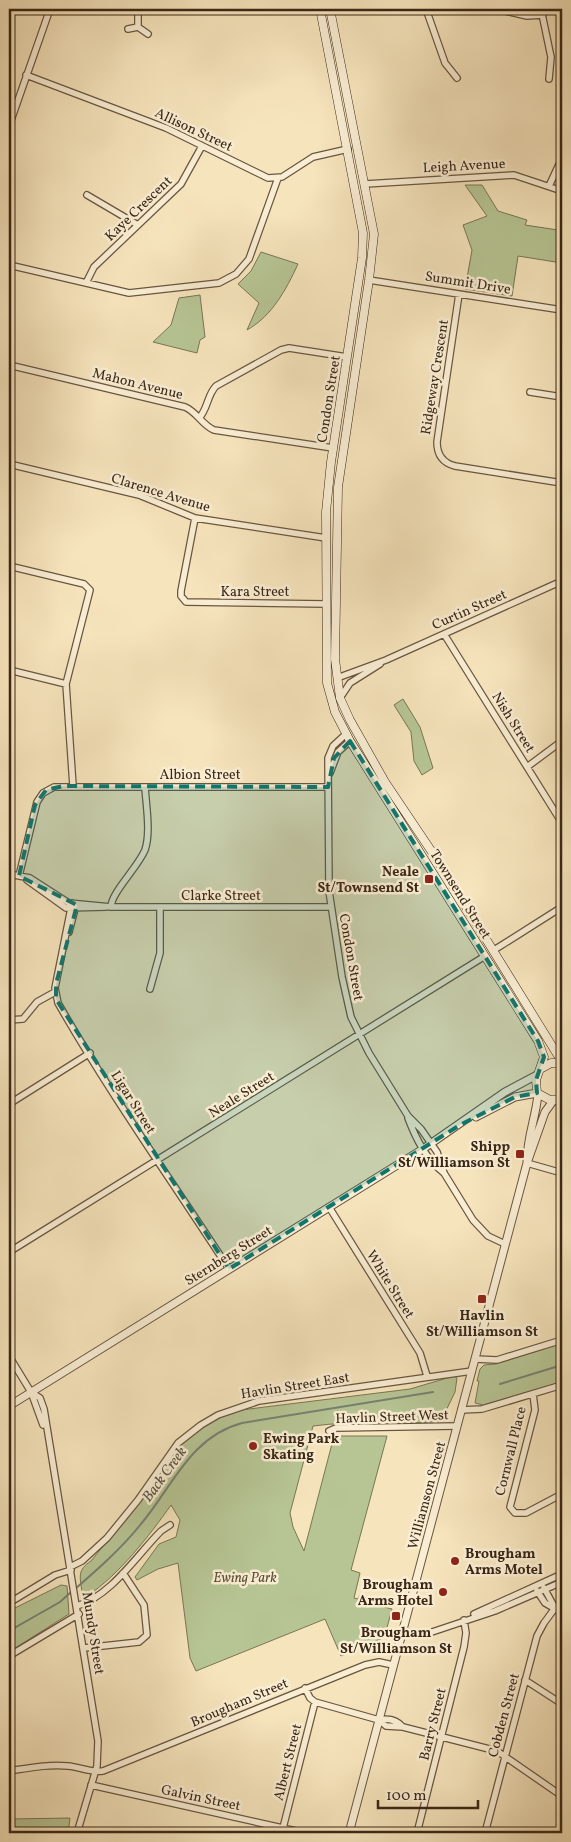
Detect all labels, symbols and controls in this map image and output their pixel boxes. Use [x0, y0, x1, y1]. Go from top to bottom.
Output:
street label: Allison Street [151, 104, 235, 157]
street label: Leigh Avenue [422, 155, 506, 178]
street label: Kaye Crescent [101, 172, 177, 246]
street label: Summit Drive [424, 267, 512, 300]
street label: Ridgeway Crescent [417, 318, 454, 436]
street label: Condon Street [313, 354, 346, 444]
street label: Mahon Avenue [90, 364, 185, 405]
street label: Clarence Avenue [109, 469, 213, 518]
street label: Kara Street [221, 583, 289, 602]
street label: Curtin Street [429, 585, 510, 635]
street label: Nish Street [487, 689, 539, 757]
street label: Albion Street [159, 766, 241, 785]
street label: Townsend Street [425, 846, 495, 943]
place label: Neale St/Townsend St [318, 863, 419, 898]
marker: Neale St/Townsend St [423, 873, 435, 885]
street label: Clarke Street [181, 887, 261, 906]
street label: Condon Street [334, 912, 368, 1002]
street label: Ligar Street [106, 1067, 160, 1138]
street label: Neale Street [205, 1067, 278, 1123]
place label: Shipp St/Williamson St [398, 1138, 510, 1173]
marker: Shipp St/Williamson St [514, 1148, 526, 1160]
street label: Sternberg Street [181, 1222, 276, 1291]
street label: White Street [361, 1247, 418, 1323]
marker: Havlin St/Williamson St [476, 1293, 488, 1305]
place label: Havlin St/Williamson St [426, 1307, 538, 1342]
street label: Havlin Street East [240, 1368, 351, 1404]
street label: Cornwall Place [491, 1404, 532, 1498]
street label: Havlin Street West [335, 1406, 449, 1429]
place label: Ewing Park Skating [263, 1430, 340, 1465]
street label: Williamson Street [404, 1439, 451, 1551]
marker: Ewing Park Skating [247, 1440, 259, 1452]
water label: Back Creek [138, 1443, 192, 1507]
place label: Brougham Arms Motel [465, 1545, 543, 1580]
marker: Brougham Arms Motel [449, 1555, 461, 1567]
park label: Ewing Park [213, 1569, 277, 1588]
place label: Brougham Arms Hotel [358, 1576, 433, 1611]
marker: Brougham Arms Hotel [437, 1586, 449, 1598]
street label: Mundy Street [77, 1590, 108, 1676]
marker: Brougham St/Williamson St [390, 1610, 402, 1622]
place label: Brougham St/Williamson St [340, 1624, 452, 1659]
street label: Cobden Street [484, 1671, 525, 1760]
street label: Brougham Street [188, 1674, 291, 1733]
street label: Barry Street [415, 1686, 452, 1763]
street label: Albert Street [270, 1722, 307, 1803]
scale bar [378, 1777, 478, 1809]
street label: Galvin Street [159, 1781, 242, 1816]
text: 100 m [386, 1786, 426, 1807]

